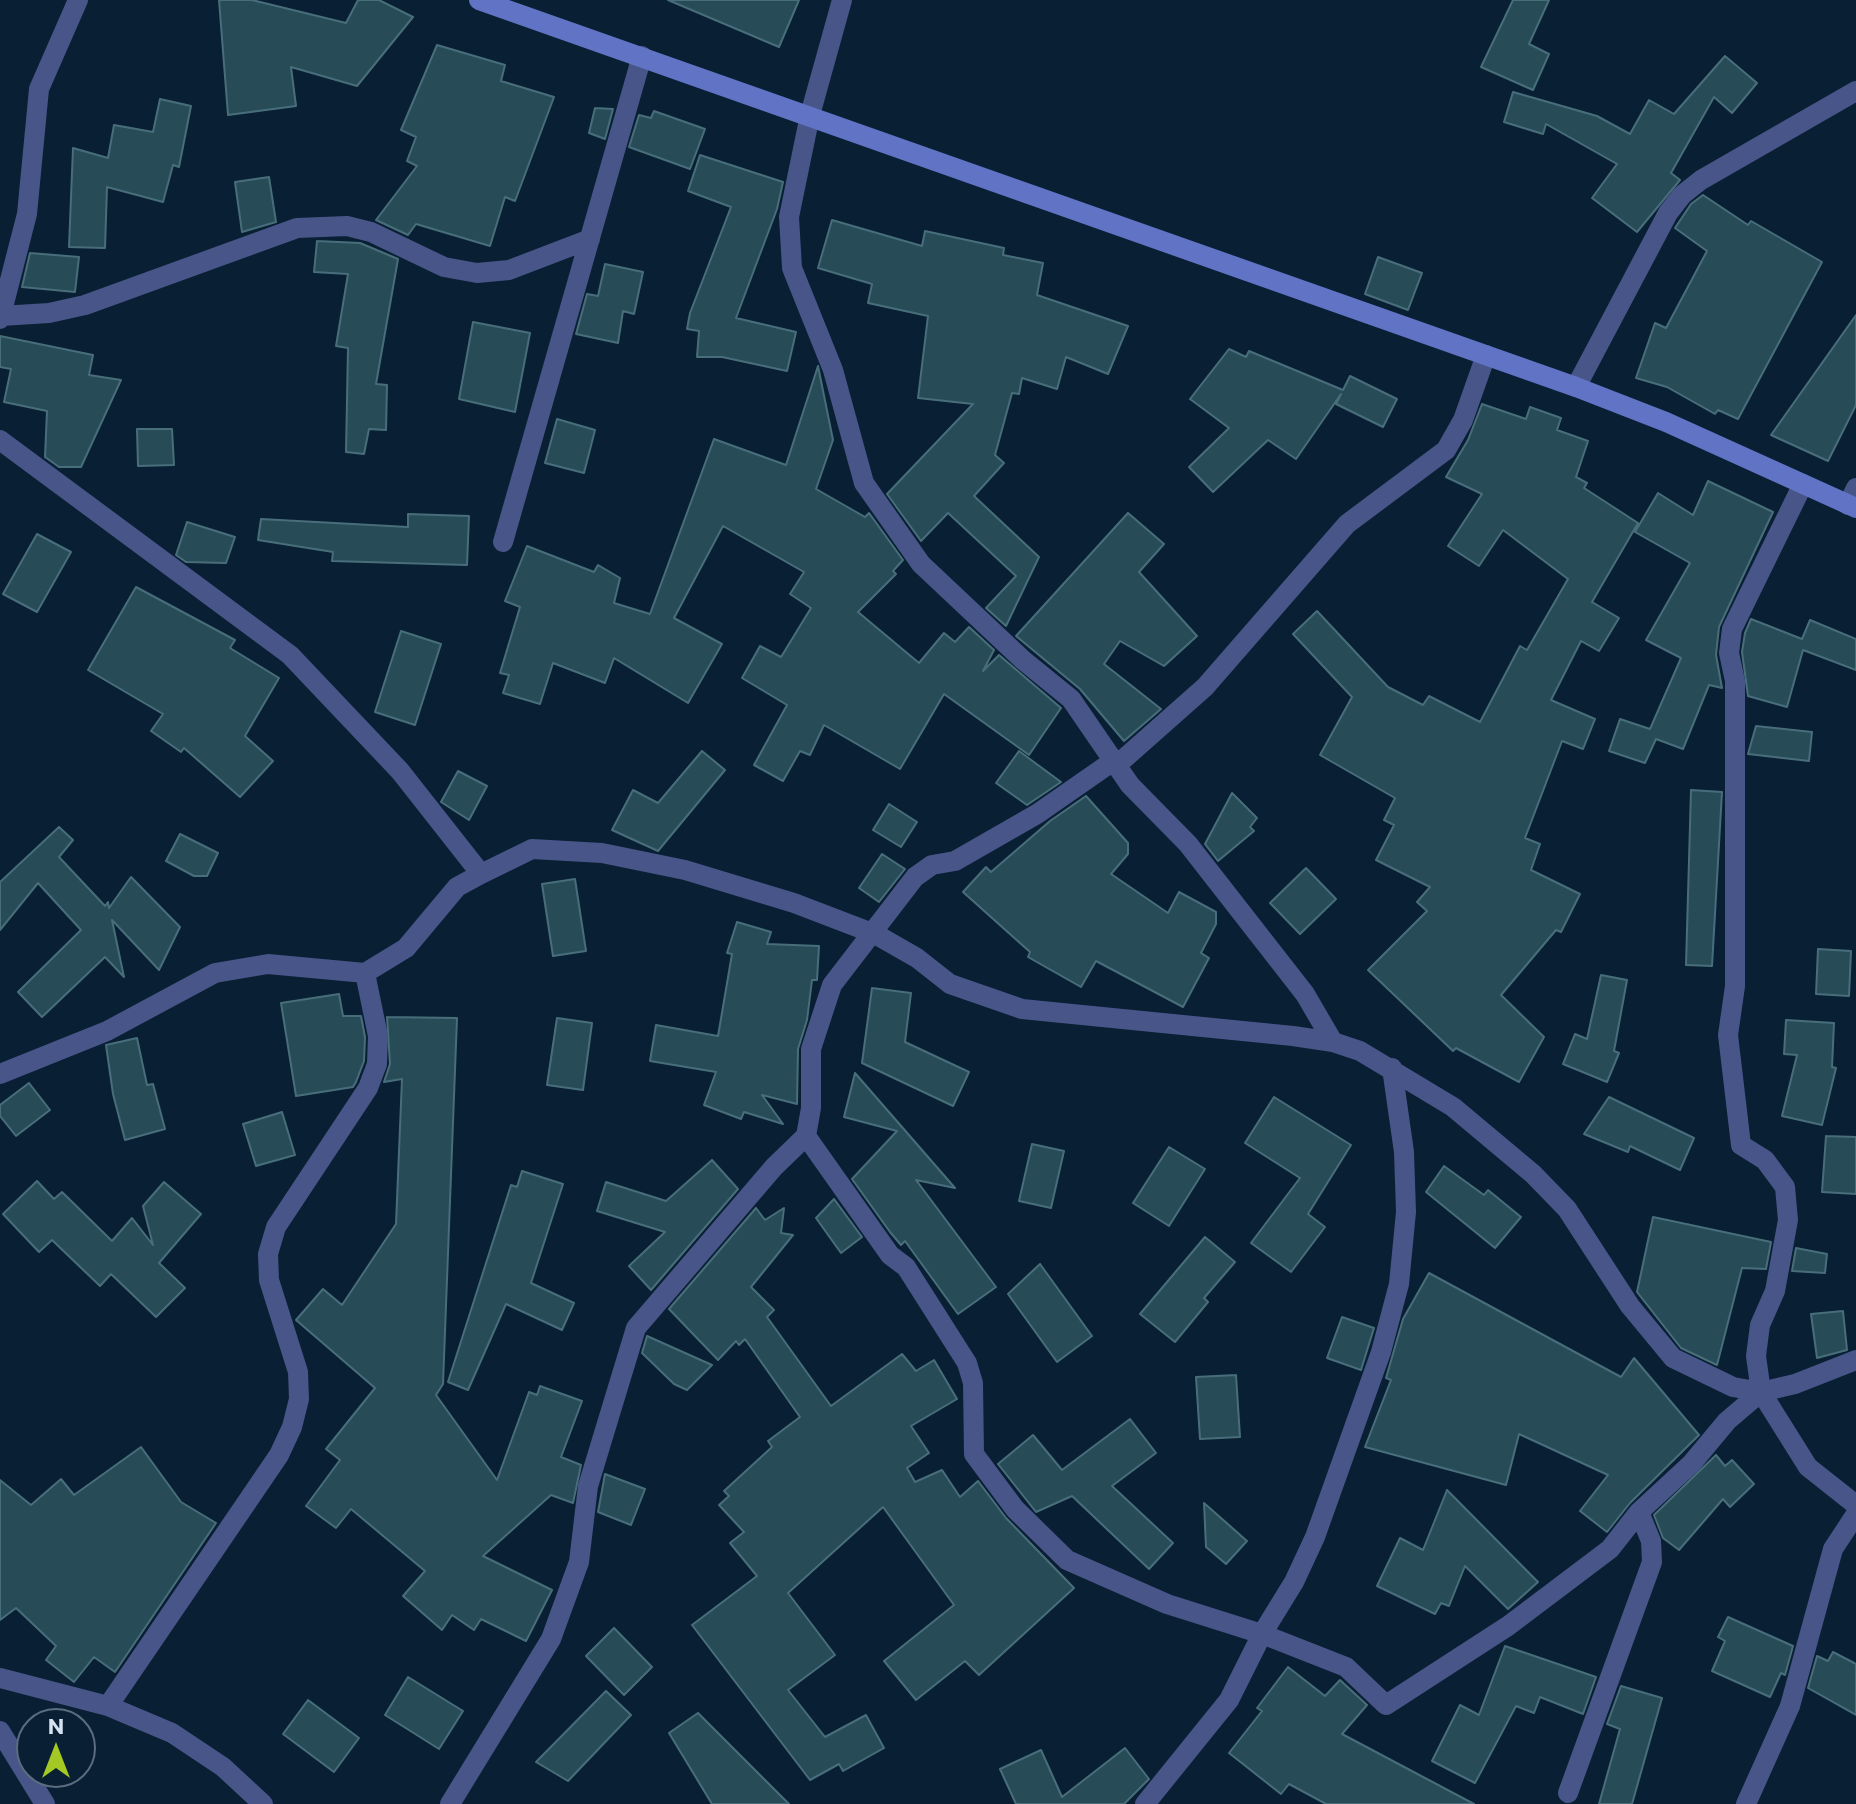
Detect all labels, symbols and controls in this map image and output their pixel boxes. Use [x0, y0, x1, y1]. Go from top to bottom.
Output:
north arrow [16, 1708, 96, 1788]
text: N [48, 1712, 64, 1739]

